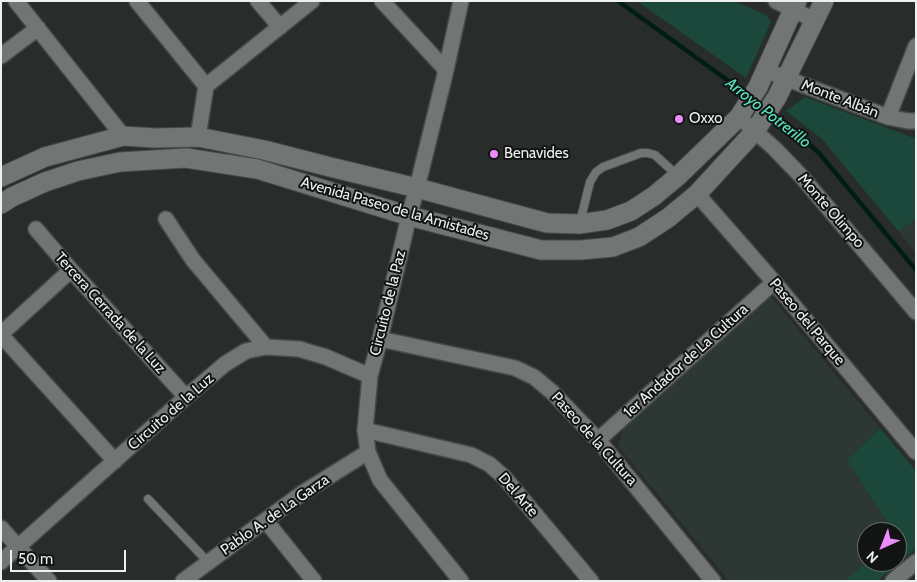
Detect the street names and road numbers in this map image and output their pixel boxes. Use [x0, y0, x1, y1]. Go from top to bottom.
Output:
street label: Monte Albán [799, 76, 881, 122]
street label: Monte Olimpo [794, 170, 868, 252]
street label: Avenida Paseo de la Amistades [299, 173, 491, 245]
street label: Circuito de la Paz [366, 248, 410, 358]
street label: Tercera Cerrada de la Luz [51, 249, 169, 377]
street label: Paseo del Parque [765, 275, 849, 369]
street label: 1er Andador de La Cultura [620, 300, 752, 422]
street label: Circuito de la Luz [124, 370, 218, 454]
street label: Paseo de la Cultura [547, 389, 641, 489]
street label: Del Arte [494, 469, 542, 521]
street label: Pablo A. de La Garza [217, 471, 333, 559]

